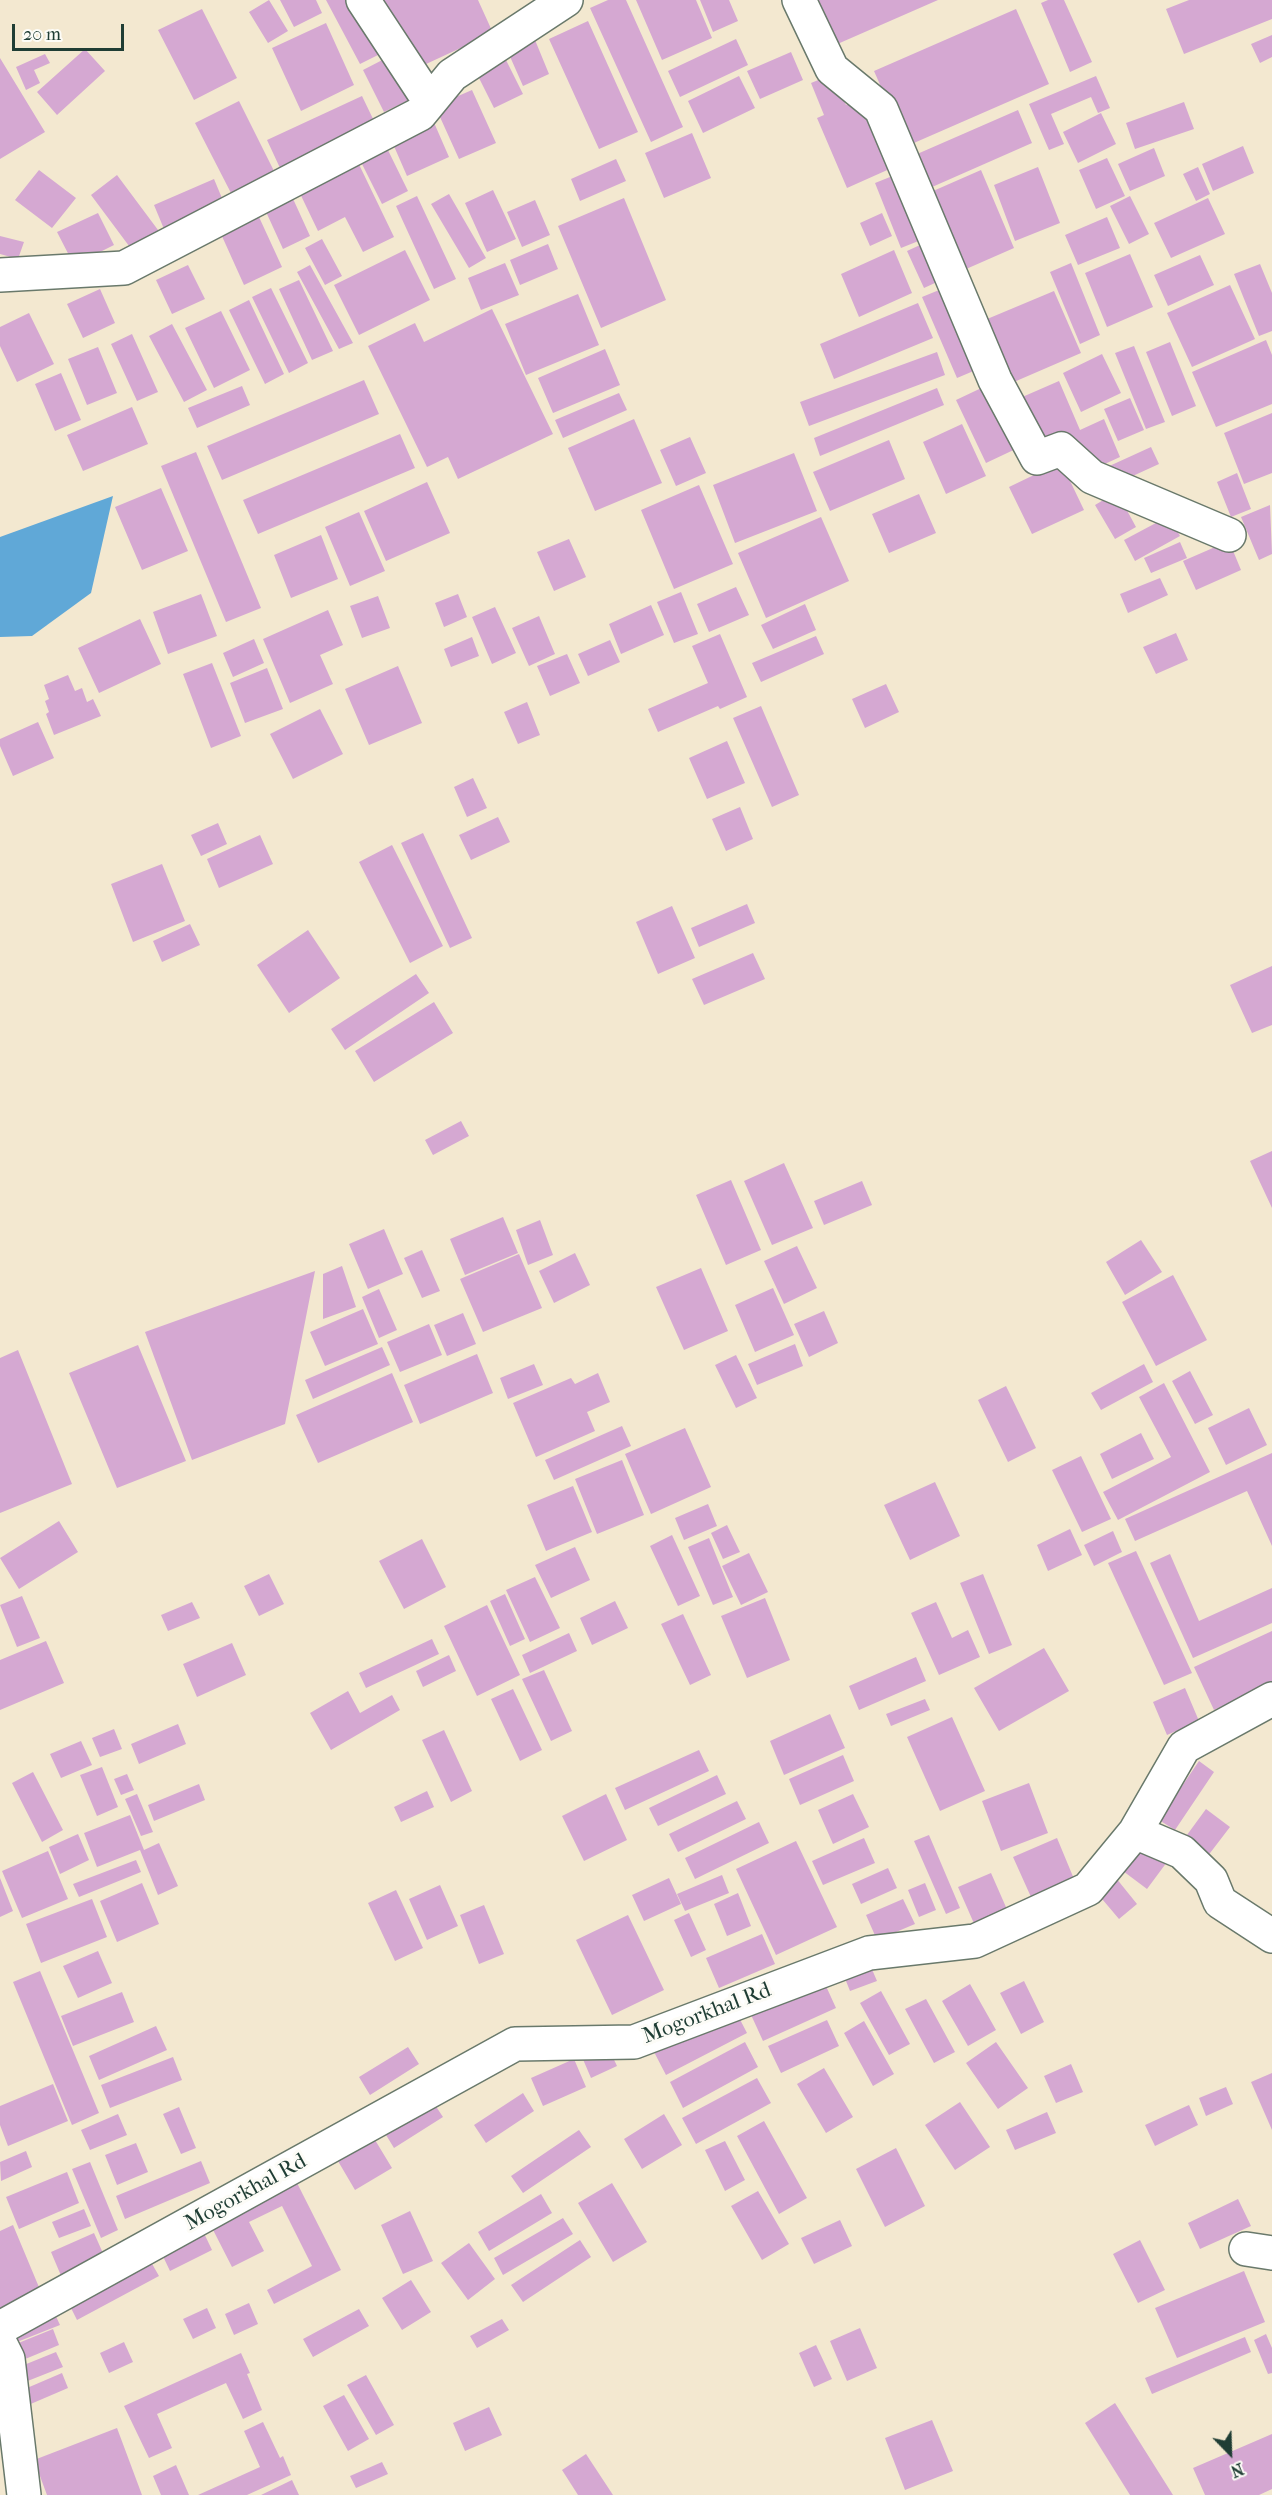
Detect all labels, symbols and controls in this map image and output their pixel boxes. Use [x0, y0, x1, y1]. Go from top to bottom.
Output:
scale bar [15, 12, 128, 50]
text: 20 m [23, 24, 61, 45]
street label: Mogorkhal Rd [639, 1977, 775, 2051]
street label: Mogorkhal Rd [180, 2149, 312, 2237]
north arrow [1200, 2423, 1260, 2483]
text: N [1228, 2459, 1247, 2481]

